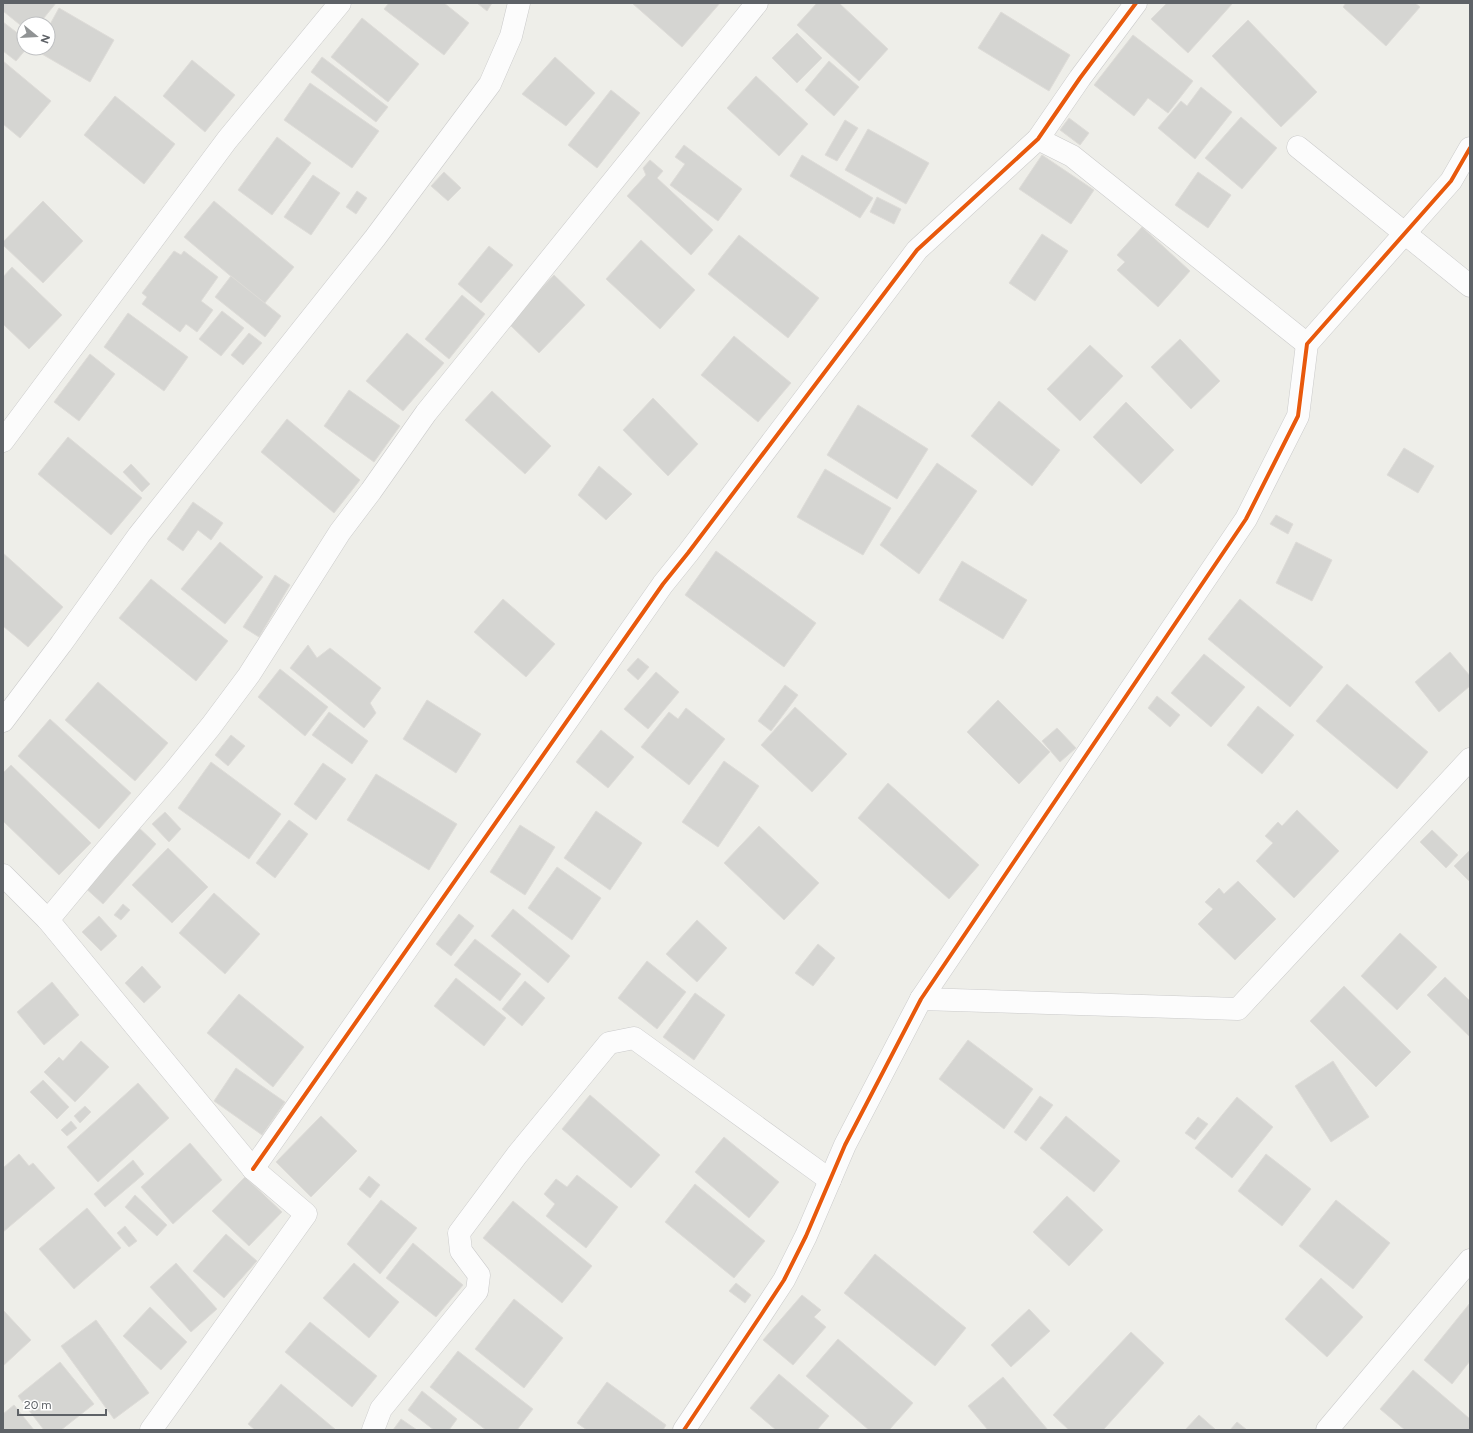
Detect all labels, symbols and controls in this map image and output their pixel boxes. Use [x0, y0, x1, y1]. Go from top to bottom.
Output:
north arrow [16, 16, 56, 56]
text: N [38, 33, 53, 45]
scale bar [18, 1391, 106, 1417]
text: 20 m [24, 1398, 52, 1412]

